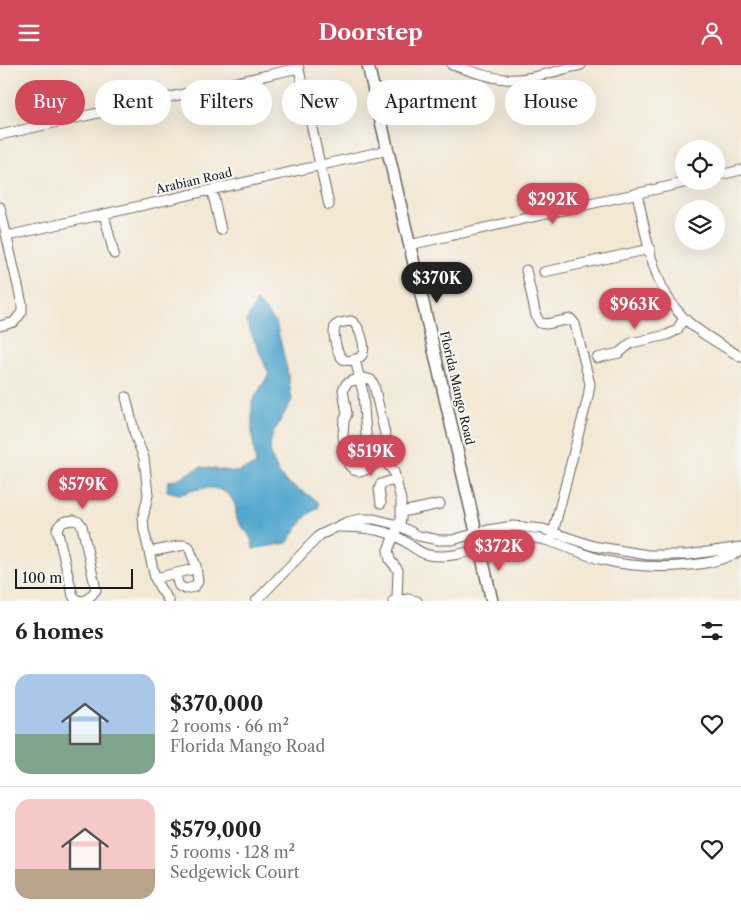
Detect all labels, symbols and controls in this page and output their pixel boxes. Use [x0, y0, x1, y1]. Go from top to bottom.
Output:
icon: menu [15, 19, 43, 47]
text: Doorstep [318, 19, 423, 46]
icon: person [698, 19, 726, 47]
chip: Buy [15, 80, 85, 125]
chip: Rent [95, 80, 171, 125]
chip: Filters [181, 80, 272, 125]
chip: New [282, 80, 357, 125]
chip: Apartment [367, 80, 495, 125]
chip: House [505, 80, 596, 125]
map controls [675, 140, 725, 250]
button: locate [675, 140, 725, 190]
street label: Arabian Road [153, 164, 234, 197]
pin: $292K [518, 183, 588, 225]
text: $292K [528, 189, 578, 209]
button: layers [675, 200, 725, 250]
pin: $370K [402, 261, 472, 304]
text: $370K [412, 268, 462, 288]
pin: $963K [600, 287, 670, 330]
text: $963K [610, 294, 660, 314]
street label: Florida Mango Road [437, 329, 478, 447]
pin: $519K [336, 435, 406, 477]
text: $519K [347, 441, 395, 461]
pin: $579K [48, 467, 118, 510]
text: $579K [59, 474, 107, 494]
pin: $372K [464, 529, 534, 572]
text: $372K [475, 536, 523, 556]
scale bar [15, 566, 132, 589]
text: 100 m [22, 569, 62, 587]
icon: filters [698, 617, 726, 645]
text: 6 homes [15, 619, 104, 644]
text: $370,000 [170, 691, 263, 716]
icon: home [55, 694, 115, 754]
icon: heart [698, 710, 726, 738]
text: 2 rooms · 66 m² [170, 716, 289, 736]
text: Florida Mango Road [170, 736, 325, 756]
text: $579,000 [170, 817, 262, 842]
icon: home [55, 819, 115, 879]
icon: heart [698, 835, 726, 863]
text: 5 rooms · 128 m² [170, 842, 295, 862]
text: Sedgewick Court [170, 862, 299, 882]

